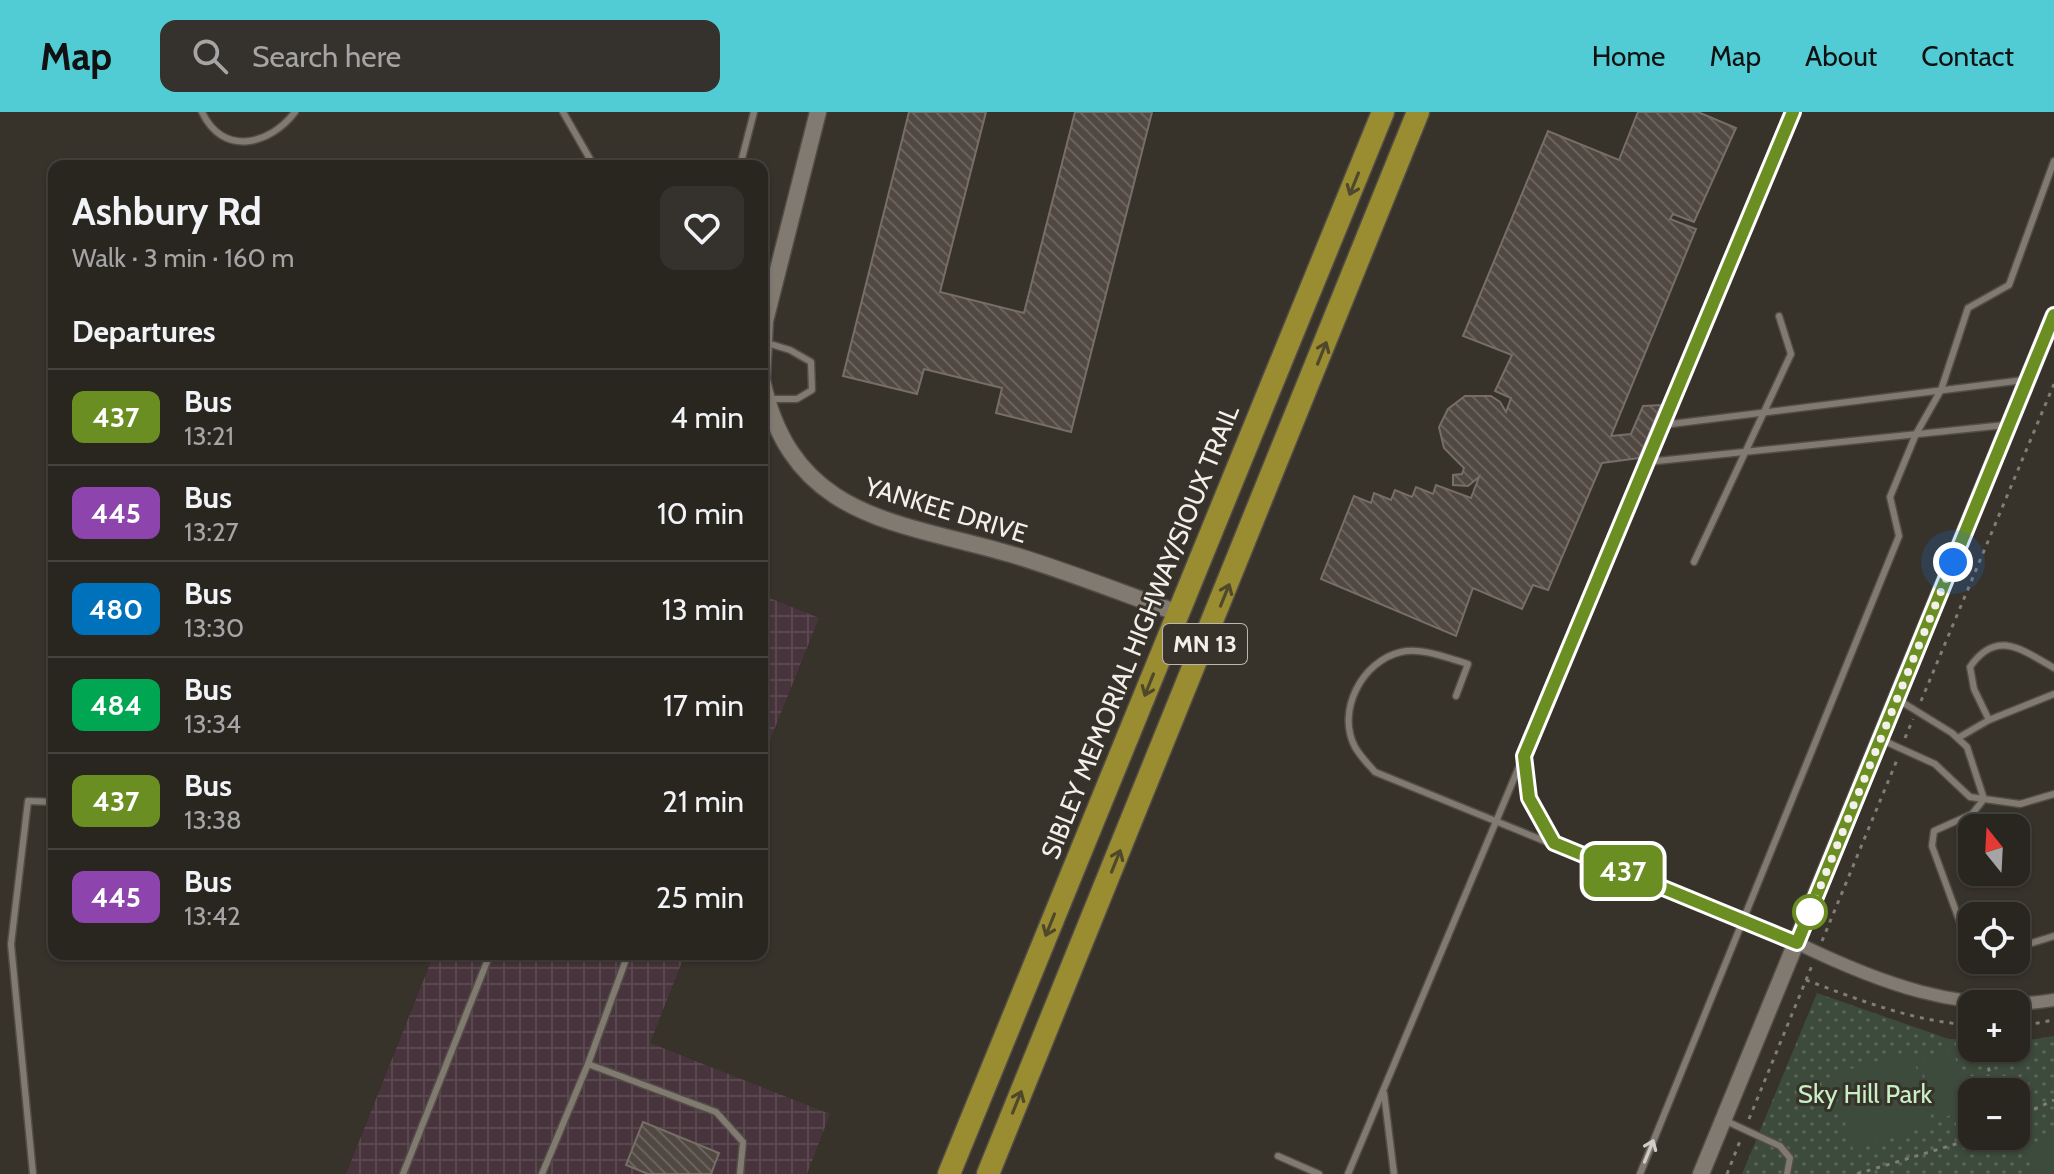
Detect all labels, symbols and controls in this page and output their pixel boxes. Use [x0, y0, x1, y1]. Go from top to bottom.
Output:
search box [160, 20, 720, 92]
text: Map [40, 33, 112, 80]
icon: search [188, 34, 232, 78]
text: Search here [252, 38, 401, 75]
text: Home [1592, 39, 1665, 73]
text: Map [1709, 39, 1761, 73]
text: About [1805, 39, 1877, 73]
text: Contact [1921, 39, 2014, 73]
one-way arrow [1346, 171, 1360, 196]
button: heart [660, 186, 744, 270]
text: Ashbury Rd [72, 188, 262, 235]
text: Walk · 3 min · 160 m [72, 242, 294, 274]
text: Departures [72, 313, 216, 350]
one-way arrow [1316, 342, 1330, 366]
text: Bus [184, 383, 232, 420]
text: 4 min [670, 399, 744, 436]
text: 437 [93, 400, 139, 434]
street label: SIBLEY MEMORIAL HIGHWAY/SIOUX TRAIL [1034, 400, 1246, 864]
text: 13:21 [184, 420, 234, 452]
street label: YANKEE DRIVE [860, 470, 1031, 550]
text: Bus [184, 479, 232, 516]
text: 10 min [657, 495, 744, 532]
text: 445 [91, 496, 141, 530]
text: 13:27 [184, 516, 239, 548]
your location [1933, 542, 1973, 582]
text: Bus [184, 575, 232, 612]
one-way arrow [1219, 583, 1233, 608]
text: 13 min [662, 591, 744, 628]
text: 480 [89, 592, 143, 626]
text: 13:30 [184, 612, 244, 644]
road number: MN 13 [1163, 624, 1247, 664]
text: Bus [184, 671, 232, 708]
one-way arrow [1141, 672, 1155, 697]
text: 17 min [663, 687, 744, 724]
text: 484 [90, 688, 142, 722]
text: 13:34 [184, 708, 241, 740]
text: Bus [184, 767, 232, 804]
text: 21 min [662, 783, 744, 820]
text: 437 [93, 784, 139, 818]
text: 13:38 [184, 804, 242, 836]
north arrow [1958, 814, 2030, 886]
map controls [1958, 814, 2030, 1150]
line badge: 437 [1577, 845, 1669, 897]
one-way arrow [1110, 849, 1124, 874]
text: 437 [1600, 854, 1646, 888]
text: Bus [184, 863, 232, 900]
text: 25 min [656, 879, 744, 916]
text: 445 [91, 880, 141, 914]
unlabelled marker [1793, 895, 1827, 929]
text: 13:42 [184, 900, 241, 932]
button: locate [1958, 902, 2030, 974]
one-way arrow [1042, 913, 1057, 937]
button: + [1958, 990, 2030, 1062]
park label: Sky Hill Park [1798, 1078, 1932, 1110]
button: − [1958, 1078, 2030, 1150]
one-way arrow [1011, 1090, 1026, 1115]
one-way arrow [1643, 1139, 1657, 1164]

